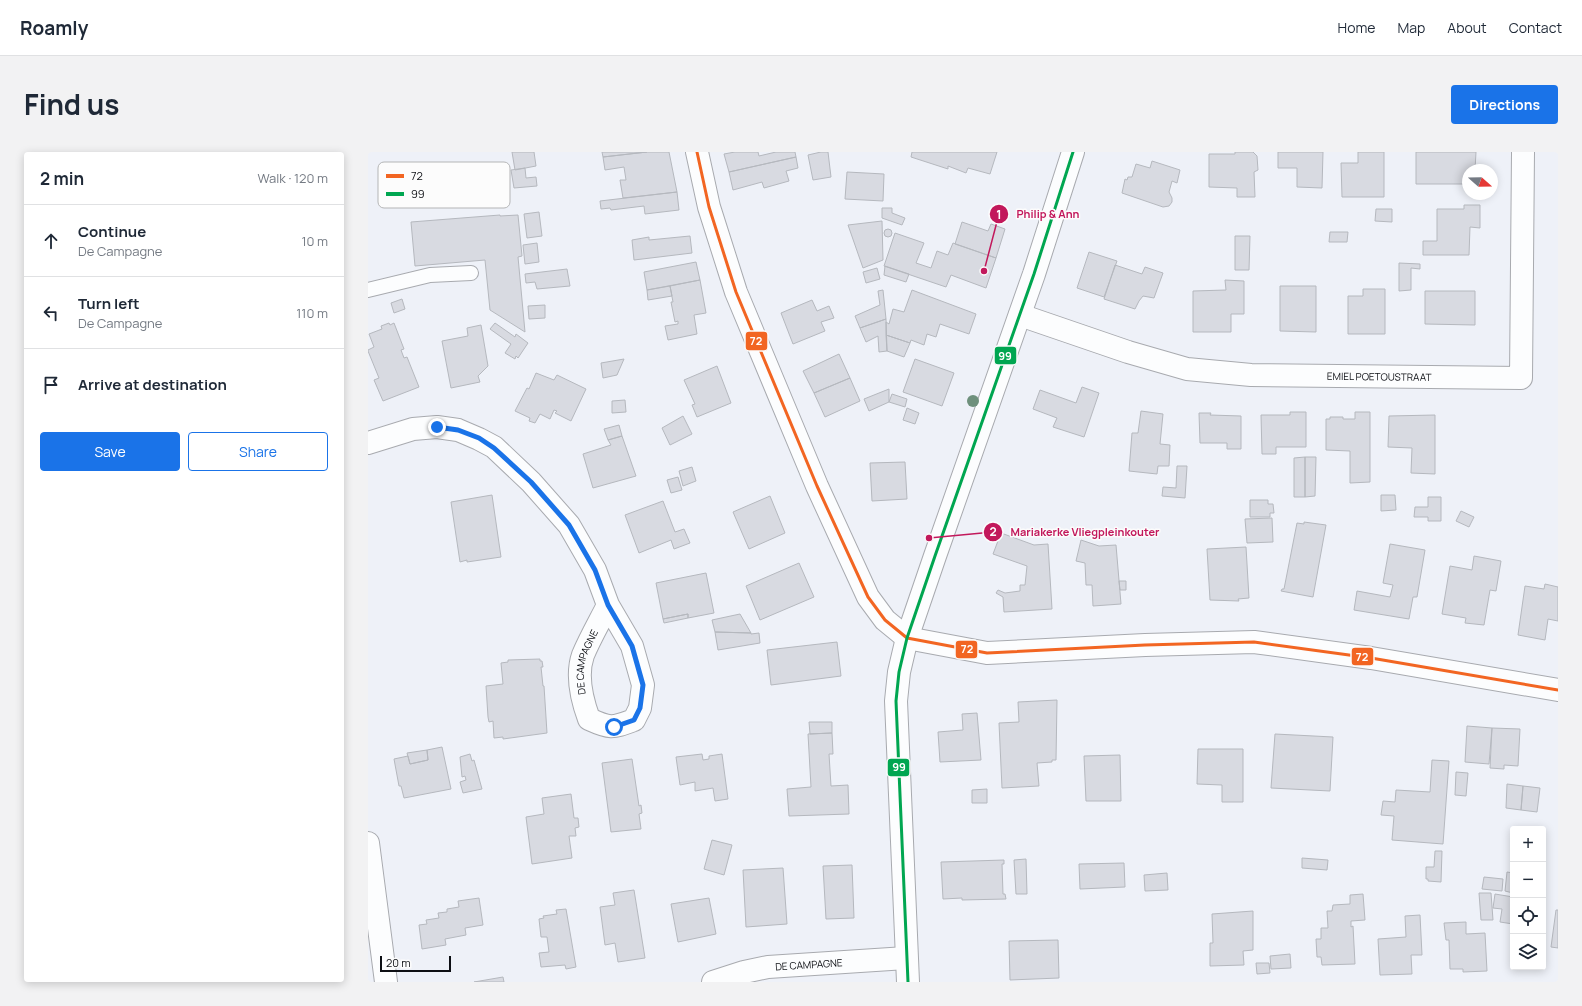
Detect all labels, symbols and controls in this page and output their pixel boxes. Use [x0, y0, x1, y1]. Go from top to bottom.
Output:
text: Roamly [20, 15, 88, 41]
text: Home [1338, 18, 1375, 37]
text: Map [1397, 18, 1425, 37]
text: About [1447, 18, 1487, 37]
text: Contact [1509, 18, 1562, 37]
text: Find us [24, 85, 119, 123]
button: Directions [1451, 85, 1558, 124]
legend [378, 162, 510, 208]
north arrow [1462, 164, 1498, 200]
text: 2 min [40, 167, 84, 190]
text: 72 [411, 168, 423, 183]
text: Walk · 120 m [258, 169, 328, 187]
text: 99 [411, 186, 425, 201]
callout: Philip & Ann [989, 203, 1087, 226]
text: 1 [996, 206, 1002, 223]
text: Philip & Ann [1017, 206, 1080, 221]
text: Continue [78, 221, 146, 242]
icon: ahead [40, 230, 62, 252]
text: 10 m [301, 232, 328, 250]
text: De Campagne [78, 242, 162, 260]
text: Turn left [78, 293, 140, 314]
icon: left [40, 302, 62, 324]
text: 110 m [296, 304, 328, 322]
text: De Campagne [78, 314, 162, 332]
line badge: 72 [745, 331, 768, 351]
text: 72 [750, 333, 762, 348]
line badge: 99 [994, 346, 1017, 365]
text: 99 [998, 348, 1012, 363]
street label: EMIEL POETOUSTRAAT [1327, 369, 1432, 384]
icon: arrive [40, 374, 62, 396]
text: Arrive at destination [78, 374, 227, 395]
route end [428, 418, 446, 436]
button: Save [40, 432, 180, 471]
button: Share [188, 432, 328, 471]
callout: Mariakerke Vliegpleinkouter [983, 520, 1167, 543]
text: 2 [989, 523, 997, 540]
text: Mariakerke Vliegpleinkouter [1011, 524, 1160, 539]
street label: DE CAMPAGNE [573, 627, 601, 696]
line badge: 72 [955, 640, 978, 659]
text: 72 [961, 641, 973, 656]
line badge: 72 [1351, 647, 1374, 666]
text: 72 [1356, 649, 1368, 664]
route start [605, 718, 623, 736]
line badge: 99 [887, 758, 910, 777]
text: 99 [892, 759, 906, 774]
map controls [1510, 826, 1546, 970]
button: + [1510, 826, 1546, 862]
button: − [1510, 862, 1546, 898]
button: locate [1510, 898, 1546, 934]
button: layers [1510, 934, 1546, 970]
scale bar [380, 954, 451, 973]
text: 20 m [386, 955, 411, 970]
street label: DE CAMPAGNE [775, 955, 843, 974]

